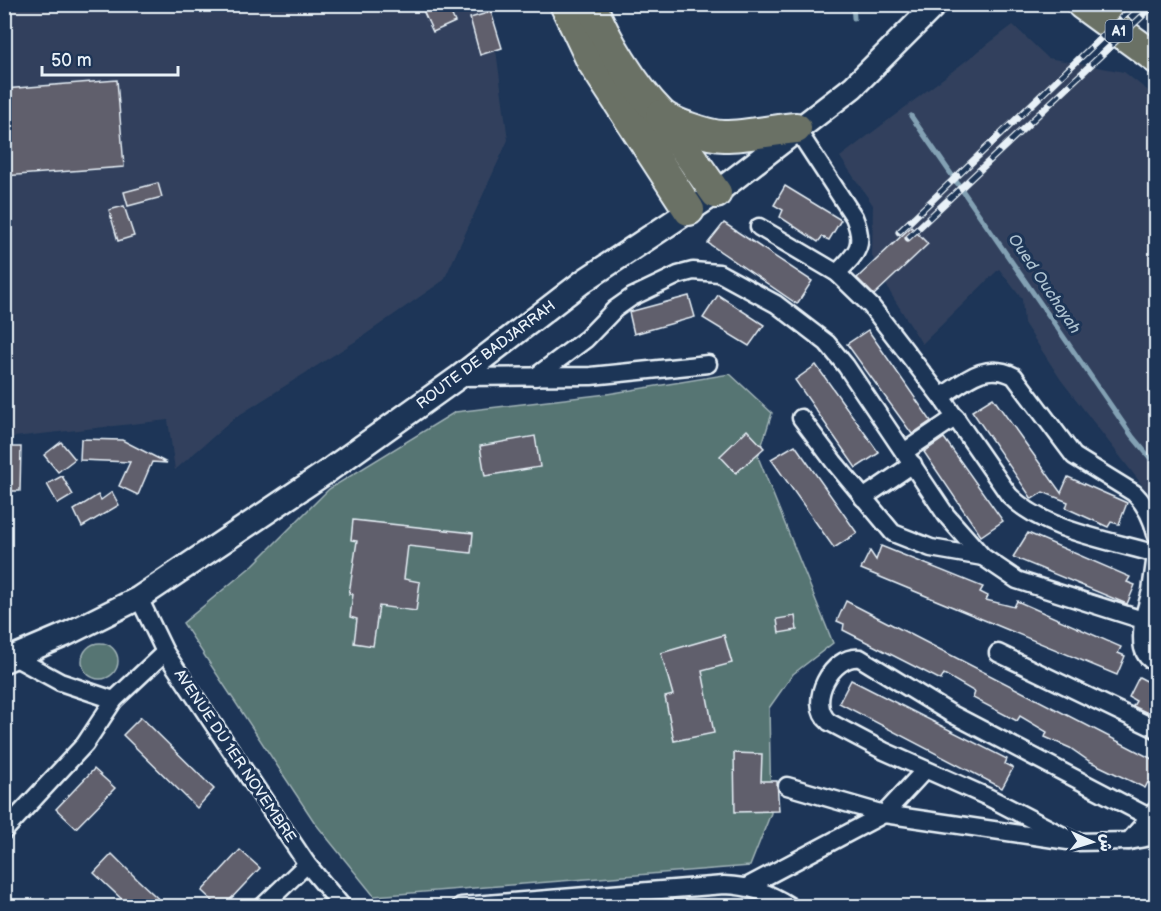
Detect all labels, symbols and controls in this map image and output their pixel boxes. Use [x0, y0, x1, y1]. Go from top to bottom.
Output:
road number: A1 [1106, 20, 1132, 42]
scale bar [42, 39, 178, 77]
text: 50 m [51, 50, 92, 71]
water label: Oued Ouchayah [1004, 231, 1085, 338]
street label: ROUTE DE BADJARRAH [413, 297, 559, 413]
street label: AVENUE DU 1ER NOVEMBRE [170, 666, 300, 846]
north arrow [1062, 812, 1122, 872]
text: ش [1095, 833, 1116, 852]

